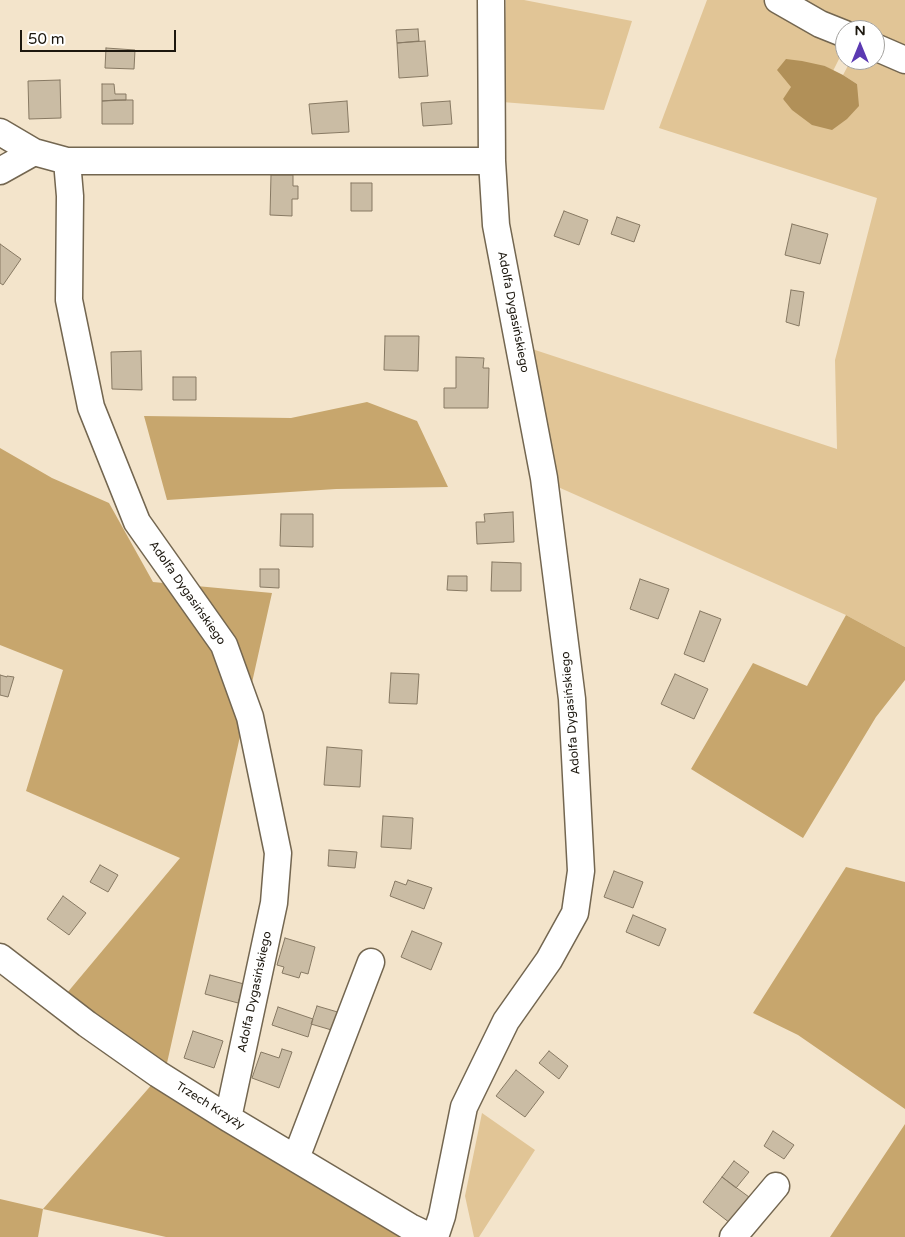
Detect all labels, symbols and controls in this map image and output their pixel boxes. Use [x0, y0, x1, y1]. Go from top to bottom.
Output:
scale bar [22, 20, 179, 52]
north arrow [835, 20, 885, 70]
text: N [854, 22, 866, 39]
text: 50 m [28, 30, 65, 48]
street label: Adolfa Dygasińskiego [494, 250, 532, 374]
street label: Adolfa Dygasińskiego [146, 538, 228, 648]
street label: Adolfa Dygasińskiego [558, 651, 584, 775]
street label: Adolfa Dygasińskiego [235, 930, 275, 1054]
street label: Trzech Krzyży [173, 1079, 247, 1133]

